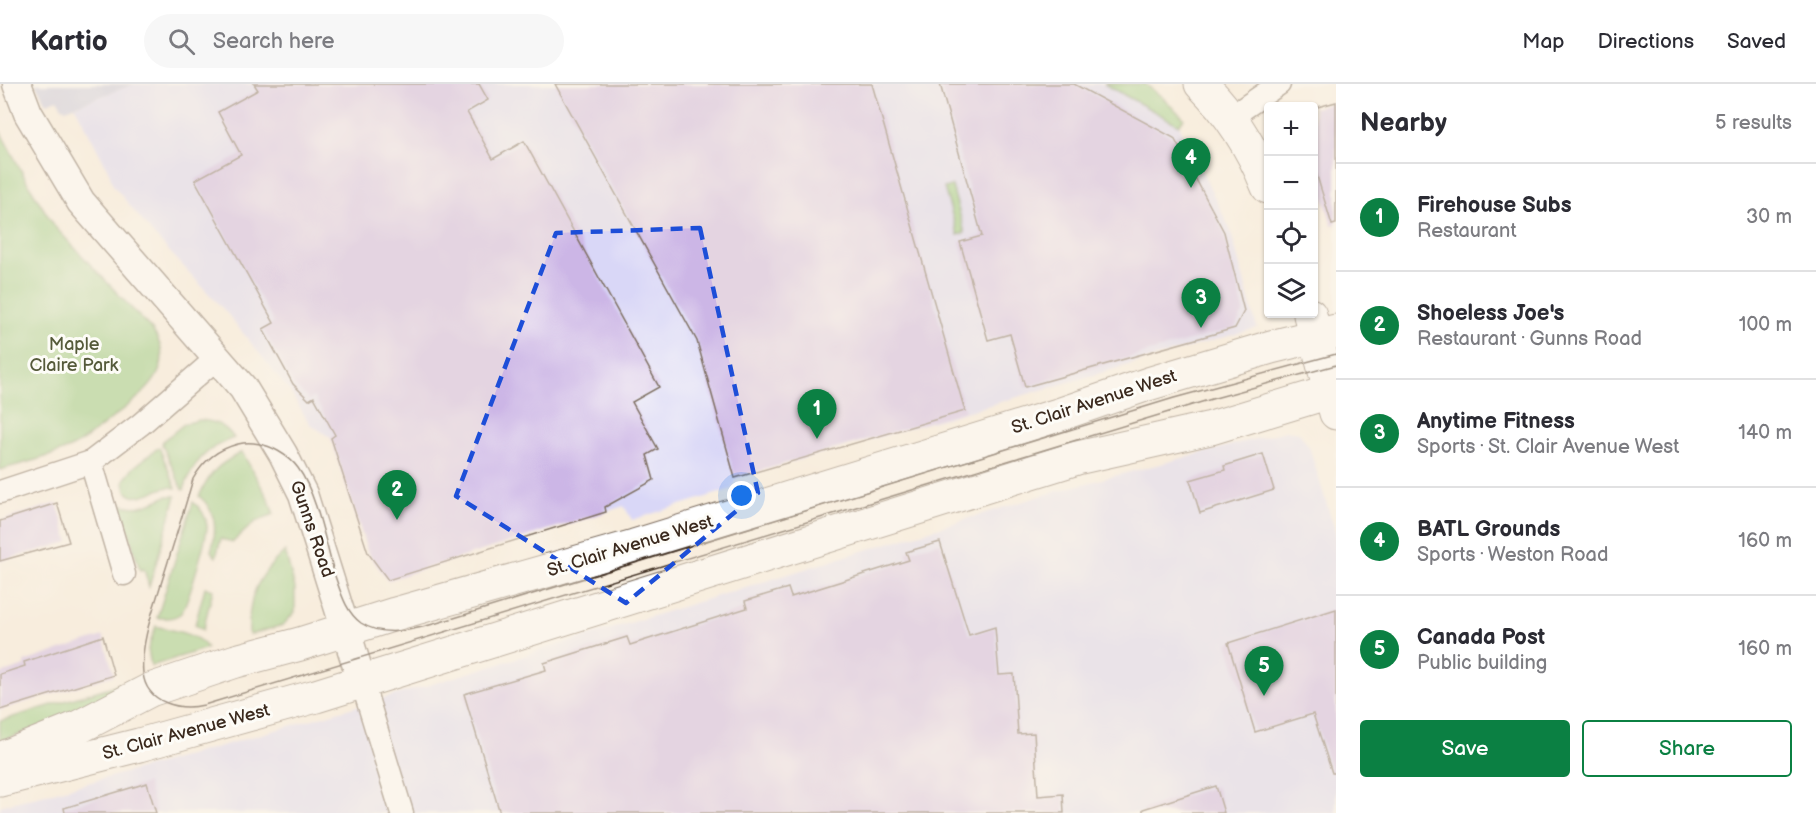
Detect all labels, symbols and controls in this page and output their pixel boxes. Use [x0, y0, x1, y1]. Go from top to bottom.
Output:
search box [144, 14, 564, 68]
text: Kartio [30, 25, 108, 58]
icon: search [165, 25, 198, 58]
text: Search here [213, 28, 335, 55]
text: Map [1522, 29, 1565, 54]
text: Directions [1598, 29, 1694, 54]
text: Saved [1727, 29, 1786, 54]
map controls [1264, 102, 1318, 318]
button: + [1264, 102, 1318, 156]
text: Nearby [1360, 108, 1447, 139]
text: 5 results [1715, 111, 1792, 135]
pin: 4 [1172, 138, 1210, 188]
button: − [1264, 156, 1318, 210]
text: Firehouse Subs [1417, 192, 1572, 219]
text: 1 [1375, 205, 1384, 229]
text: 30 m [1746, 205, 1792, 229]
button: locate [1264, 210, 1318, 264]
text: Restaurant [1417, 219, 1517, 243]
button: layers [1264, 264, 1318, 318]
pin: 3 [1182, 278, 1220, 328]
text: Shoeless Joe's [1417, 300, 1564, 327]
text: 2 [1374, 313, 1385, 337]
text: 100 m [1739, 313, 1792, 337]
text: Restaurant · Gunns Road [1417, 327, 1642, 351]
park label: Maple Claire Park [30, 334, 119, 376]
street label: St. Clair Avenue West [1009, 365, 1180, 439]
pin: 1 [798, 390, 836, 439]
text: Anytime Fitness [1417, 408, 1575, 435]
text: 3 [1374, 421, 1385, 445]
text: 140 m [1738, 421, 1792, 445]
text: Sports · St. Clair Avenue West [1417, 435, 1679, 459]
pin: 2 [378, 470, 416, 520]
street label: Gunns Road [286, 478, 338, 580]
your location [727, 481, 756, 510]
street label: St. Clair Avenue West [545, 511, 716, 581]
text: BATL Grounds [1417, 516, 1560, 543]
text: 4 [1374, 529, 1385, 553]
text: 160 m [1738, 529, 1792, 553]
text: Sports · Weston Road [1417, 543, 1608, 567]
text: Canada Post [1417, 624, 1545, 651]
text: 5 [1374, 637, 1385, 661]
text: 160 m [1738, 637, 1792, 661]
pin: 5 [1244, 646, 1284, 696]
text: Public building [1417, 651, 1547, 675]
street label: St. Clair Avenue West [100, 699, 272, 764]
button: Save [1360, 720, 1570, 777]
button: Share [1582, 720, 1792, 777]

